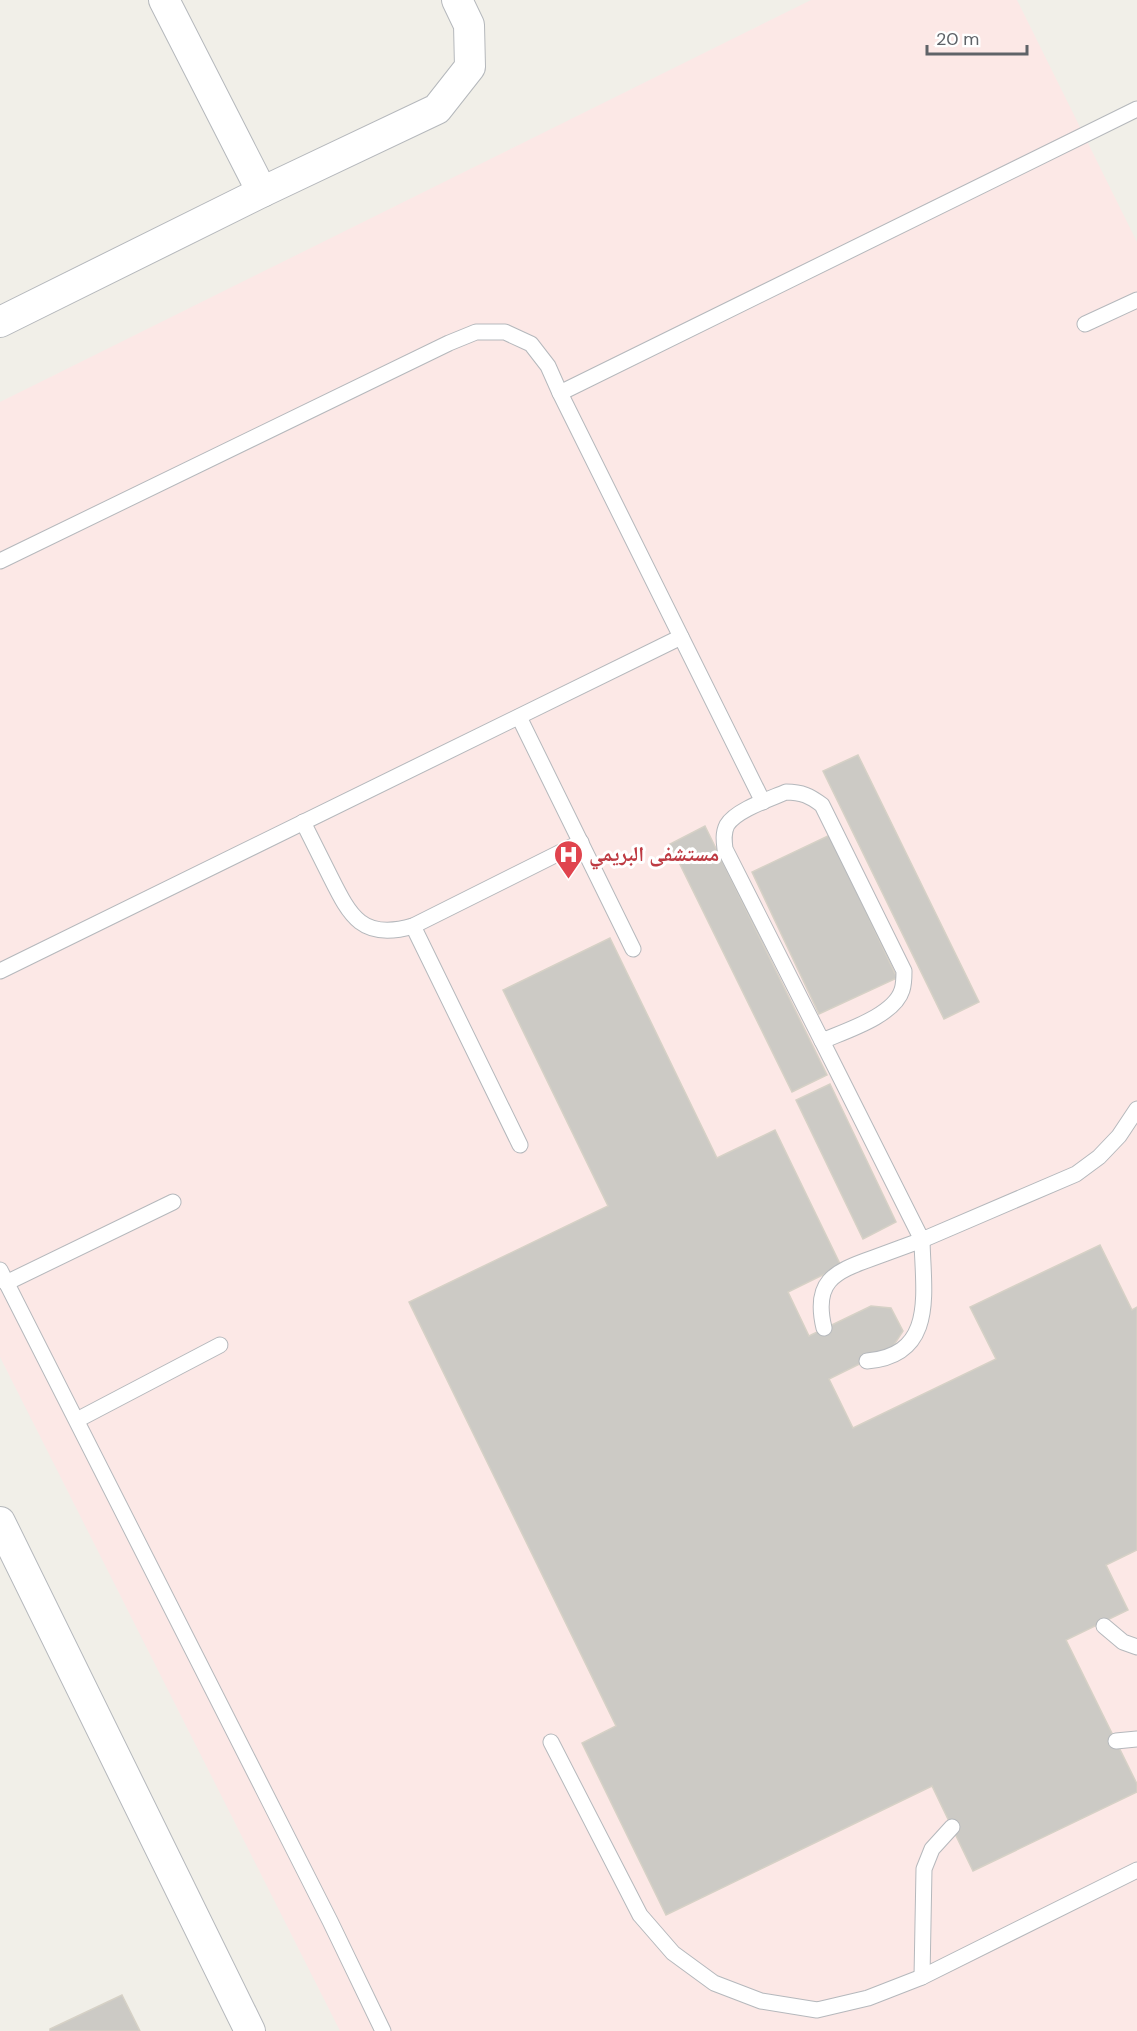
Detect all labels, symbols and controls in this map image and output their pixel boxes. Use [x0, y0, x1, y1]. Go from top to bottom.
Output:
scale bar [927, 18, 1028, 56]
text: 20 m [936, 27, 979, 51]
hospital icon: مستشفى البريمي [552, 838, 584, 880]
place label: مستشفى البريمي [589, 840, 719, 870]

